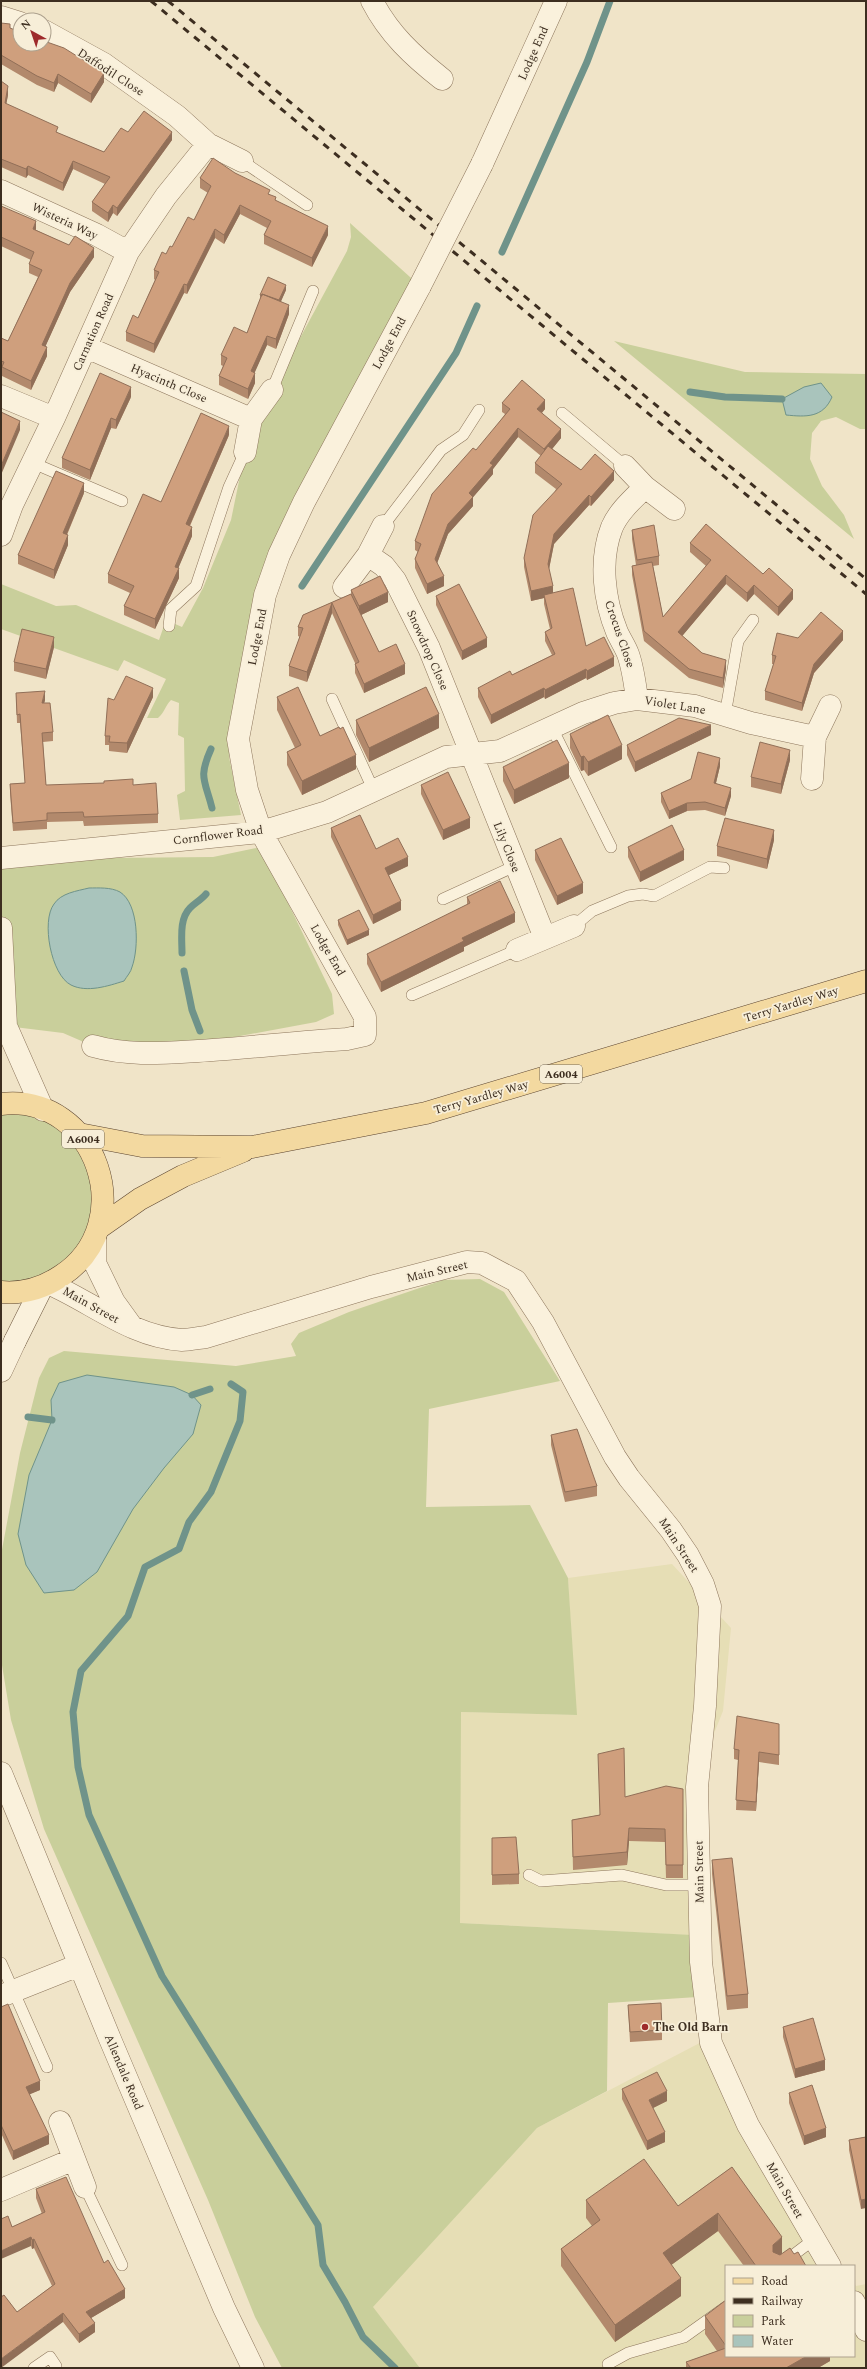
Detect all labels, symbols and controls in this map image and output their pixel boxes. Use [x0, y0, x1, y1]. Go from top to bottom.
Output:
north arrow [12, 12, 52, 52]
text: N [17, 15, 35, 34]
street label: Lodge End [513, 23, 554, 83]
street label: Daffodil Close [73, 44, 148, 101]
street label: Wisteria Way [29, 198, 102, 246]
street label: Carnation Road [68, 290, 119, 374]
street label: Lodge End [368, 313, 411, 373]
street label: Hyacinth Close [127, 359, 210, 408]
street label: Crocus Close [599, 598, 640, 671]
street label: Lodge End [243, 607, 272, 667]
street label: Snowdrop Close [401, 607, 454, 694]
street label: Violet Lane [643, 691, 707, 720]
street label: Lily Close [488, 819, 525, 876]
street label: Cornflower Road [172, 821, 264, 850]
street label: Lodge End [305, 921, 350, 980]
street label: Terry Yardley Way [742, 981, 842, 1028]
road number: A6004 [540, 1065, 582, 1083]
street label: Terry Yardley Way [431, 1075, 532, 1120]
road number: A6004 [62, 1130, 104, 1148]
street label: Main Street [404, 1255, 470, 1288]
street label: Main Street [59, 1282, 123, 1329]
street label: Main Street [654, 1514, 704, 1577]
street label: Main Street [689, 1841, 710, 1903]
place label: The Old Barn [653, 2018, 729, 2037]
marker: The Old Barn [640, 2022, 650, 2032]
street label: Allendale Road [99, 2031, 148, 2113]
street label: Main Street [761, 2158, 808, 2222]
legend [725, 2265, 855, 2357]
text: Road [761, 2272, 788, 2291]
text: Railway [761, 2292, 804, 2311]
text: Park [761, 2312, 786, 2331]
text: Water [761, 2332, 793, 2351]

